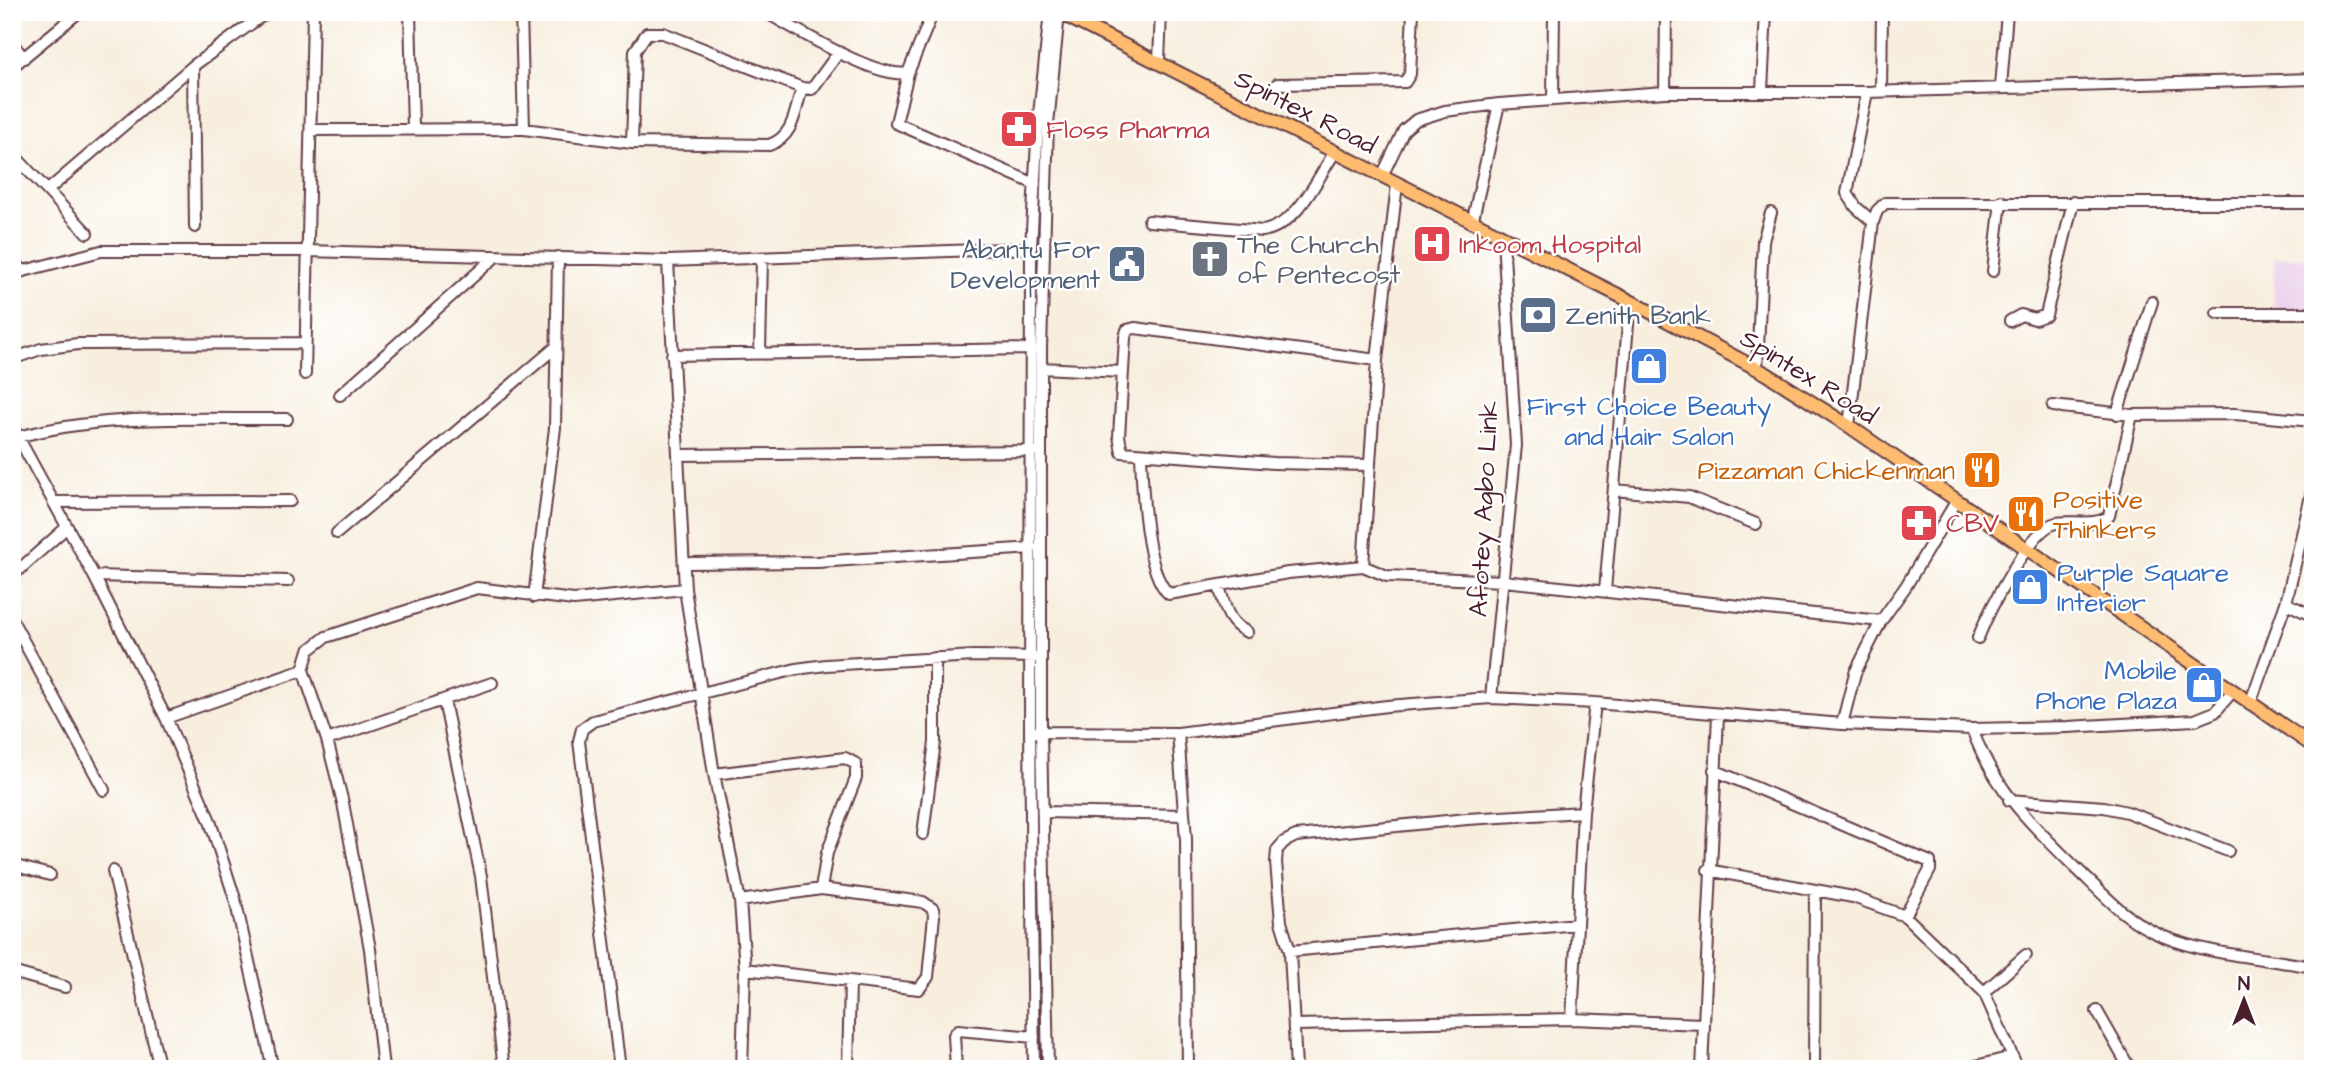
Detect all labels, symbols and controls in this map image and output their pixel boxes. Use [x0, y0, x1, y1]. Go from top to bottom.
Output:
street label: Spintex Road [1228, 61, 1383, 163]
pharmacy icon: Floss Pharma [998, 108, 1040, 150]
place label: Floss Pharma [1046, 112, 1210, 148]
hospital icon: Inkoom Hospital [1411, 223, 1453, 265]
place label: The Church of Pentecost [1237, 227, 1401, 293]
place label: Inkoom Hospital [1459, 227, 1641, 263]
place label: Abantu For Development [951, 232, 1100, 298]
church icon: The Church of Pentecost [1189, 238, 1231, 280]
public building icon: Abantu For Development [1106, 243, 1148, 285]
bank icon: Zenith Bank [1517, 294, 1559, 336]
place label: Zenith Bank [1565, 298, 1711, 334]
street label: Spintex Road [1733, 320, 1884, 433]
shop icon: First Choice Beauty and Hair Salon [1628, 345, 1670, 387]
place label: First Choice Beauty and Hair Salon [1527, 389, 1771, 455]
street label: Afotey Agbo Link [1460, 400, 1510, 618]
restaurant icon: Pizzaman Chickenman [1961, 449, 2003, 491]
place label: Pizzaman Chickenman [1697, 453, 1955, 489]
place label: Positive Thinkers [2053, 482, 2156, 548]
restaurant icon: Positive Thinkers [2005, 493, 2047, 535]
pharmacy icon: CBV [1898, 502, 1940, 544]
place label: CBV [1946, 506, 1999, 542]
place label: Purple Square Interior [2057, 555, 2229, 621]
shop icon: Purple Square Interior [2009, 566, 2051, 608]
place label: Mobile Phone Plaza [2035, 653, 2177, 719]
shop icon: Mobile Phone Plaza [2183, 664, 2225, 706]
north arrow [2210, 965, 2280, 1036]
text: N [2238, 971, 2250, 998]

